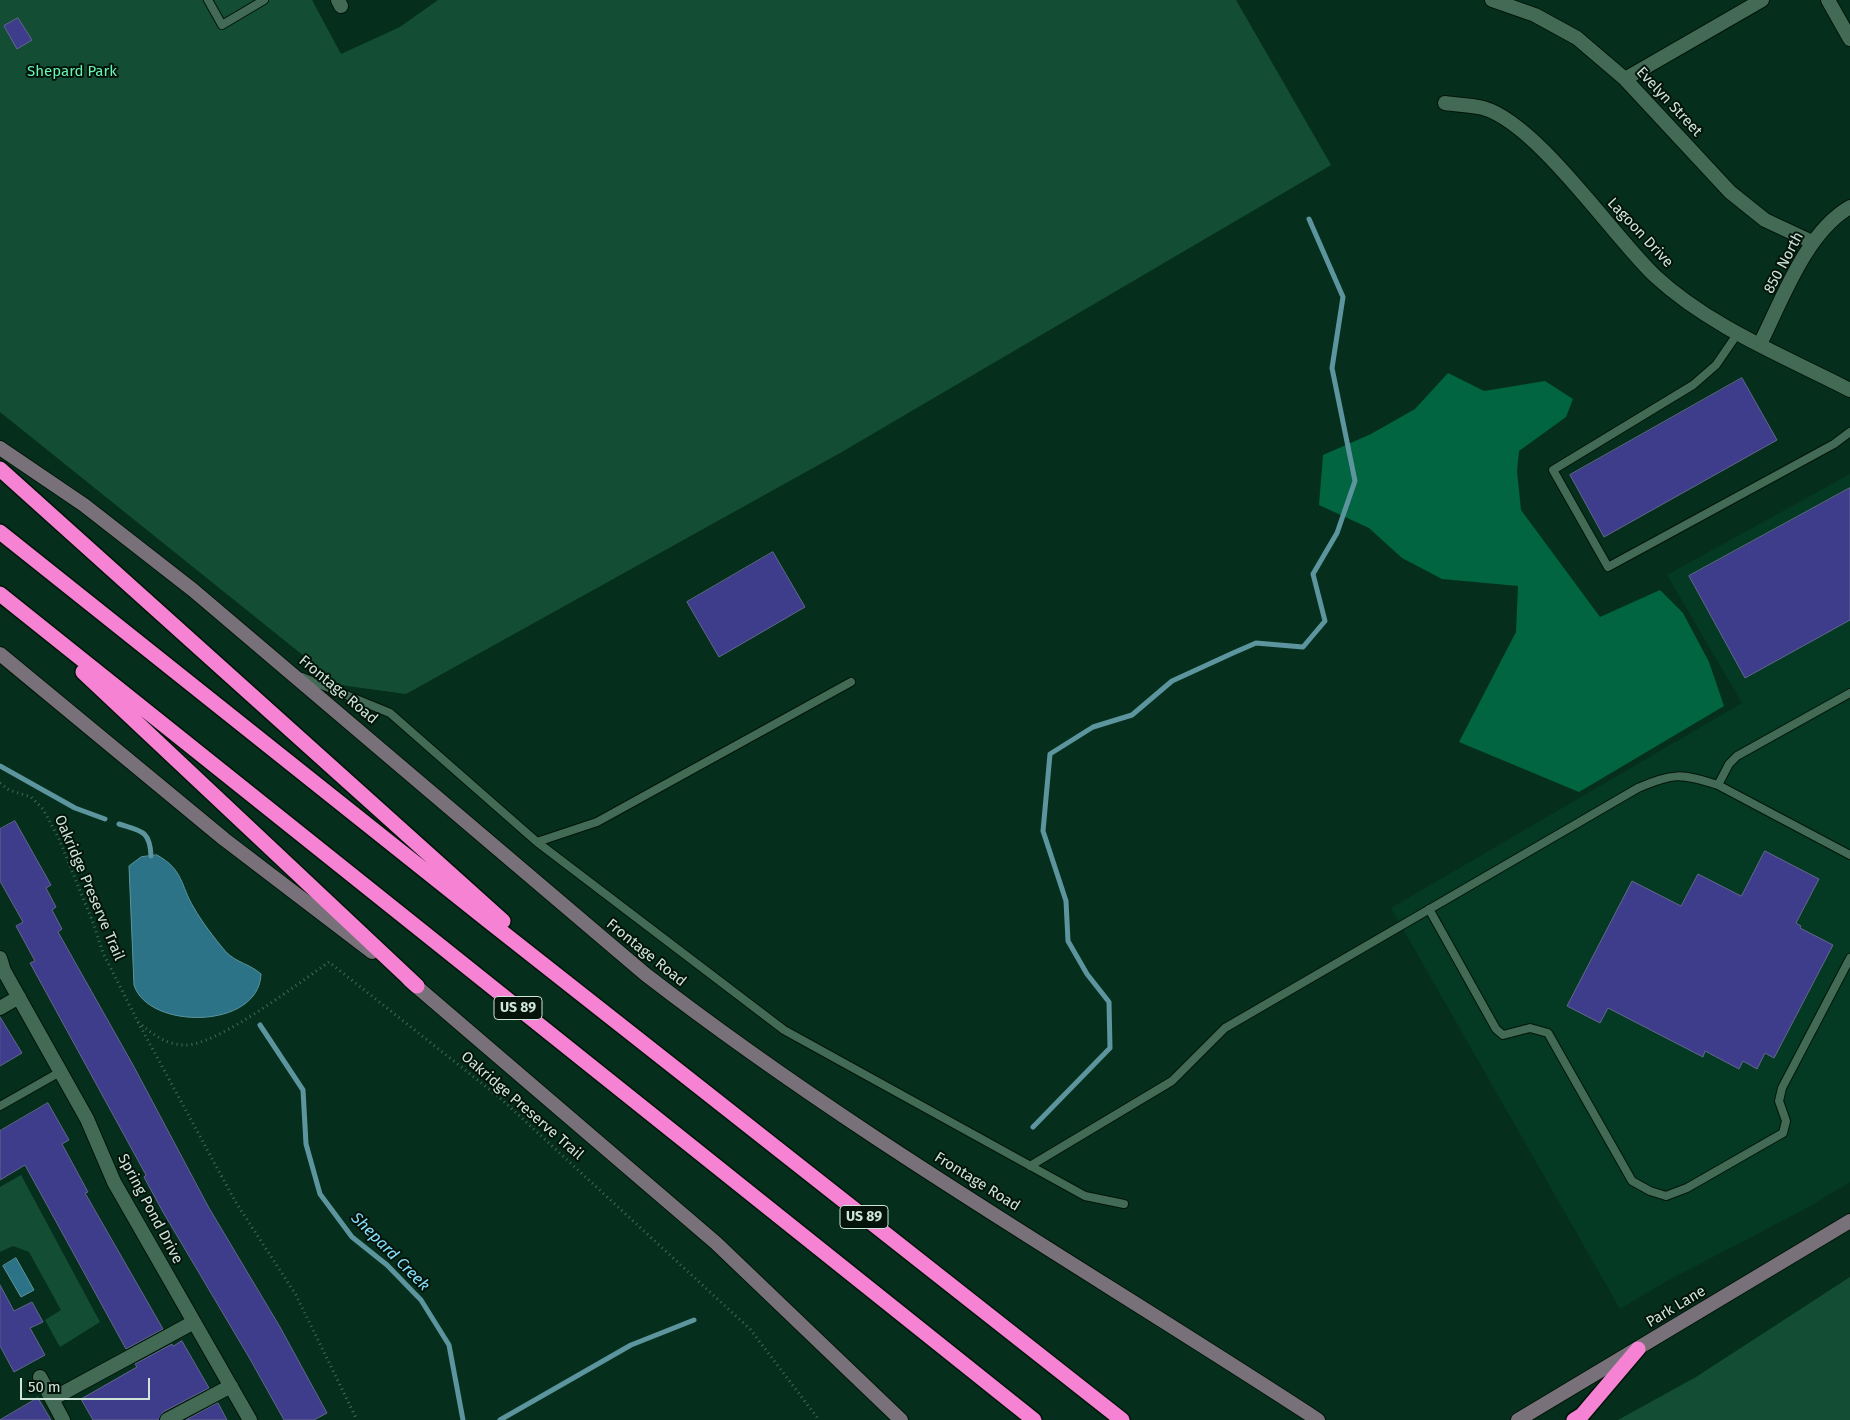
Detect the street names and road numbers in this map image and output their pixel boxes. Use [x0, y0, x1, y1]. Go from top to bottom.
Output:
street label: Evelyn Street [1632, 64, 1706, 140]
street label: Lagoon Drive [1603, 195, 1677, 271]
street label: 850 North [1760, 229, 1808, 297]
street label: Frontage Road [295, 652, 381, 728]
street label: Oakridge Preserve Trail [50, 812, 128, 964]
street label: Frontage Road [603, 915, 689, 991]
road number: US 89 [494, 996, 542, 1020]
street label: Oakridge Preserve Trail [457, 1048, 587, 1164]
street label: Frontage Road [931, 1149, 1023, 1215]
street label: Spring Pond Drive [114, 1151, 186, 1267]
road number: US 89 [840, 1206, 888, 1228]
street label: Park Lane [1643, 1282, 1709, 1332]

